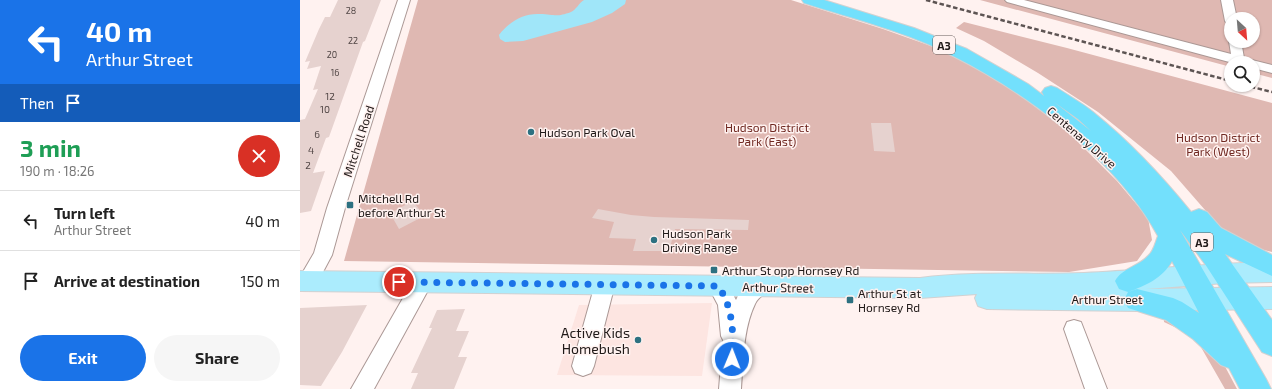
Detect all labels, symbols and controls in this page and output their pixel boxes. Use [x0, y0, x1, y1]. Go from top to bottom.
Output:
house number: 28 [346, 5, 356, 16]
north arrow [1224, 12, 1260, 48]
map controls [1224, 12, 1260, 92]
text: 40 m [86, 14, 152, 48]
icon: left [20, 16, 72, 68]
house number: 22 [348, 35, 358, 46]
road number: A3 [933, 36, 955, 54]
text: Arthur Street [86, 48, 193, 70]
house number: 20 [327, 49, 337, 60]
button: search [1224, 56, 1260, 92]
house number: 16 [331, 67, 339, 78]
house number: 12 [325, 90, 335, 102]
icon: arrive [62, 92, 84, 114]
text: Then [20, 94, 54, 112]
house number: 10 [320, 103, 330, 115]
street label: Mitchell Road [340, 103, 376, 179]
street label: Centenary Drive [1045, 103, 1119, 171]
park label: Hudson District Park (East) [725, 120, 809, 148]
place label: Hudson Park Oval [539, 125, 635, 139]
marker: Hudson Park Oval [526, 127, 536, 137]
house number: 6 [314, 128, 320, 140]
park label: Hudson District Park (West) [1176, 130, 1260, 158]
text: 3 min [20, 133, 81, 162]
button: close [238, 135, 280, 177]
house number: 4 [308, 144, 314, 156]
house number: 2 [305, 159, 311, 171]
text: 190 m · 18:26 [20, 163, 94, 179]
place label: Mitchell Rd before Arthur St [358, 191, 446, 219]
marker: Mitchell Rd before Arthur St [345, 200, 355, 210]
text: Turn left [54, 204, 115, 222]
icon: left [20, 210, 42, 232]
text: 40 m [245, 212, 280, 230]
text: Arthur Street [54, 222, 131, 238]
place label: Hudson Park Driving Range [662, 226, 738, 254]
road number: A3 [1191, 233, 1213, 251]
marker: Hudson Park Driving Range [649, 235, 659, 245]
place label: Arthur St opp Hornsey Rd [722, 263, 859, 277]
pin [382, 265, 416, 299]
marker: Arthur St opp Hornsey Rd [709, 265, 719, 275]
icon: arrive [20, 270, 42, 292]
icon: arrive [388, 271, 410, 293]
text: Arrive at destination [54, 272, 200, 290]
text: 150 m [240, 272, 280, 290]
street label: Arthur Street [742, 279, 814, 295]
place label: Arthur St at Hornsey Rd [858, 286, 921, 314]
street label: Arthur Street [1071, 292, 1143, 306]
marker: Arthur St at Hornsey Rd [845, 295, 855, 305]
place label: Active Kids Homebush [561, 324, 630, 357]
button: Exit [20, 335, 146, 381]
button: Share [154, 335, 280, 381]
marker: Active Kids Homebush [633, 335, 643, 345]
position arrow [711, 338, 753, 380]

